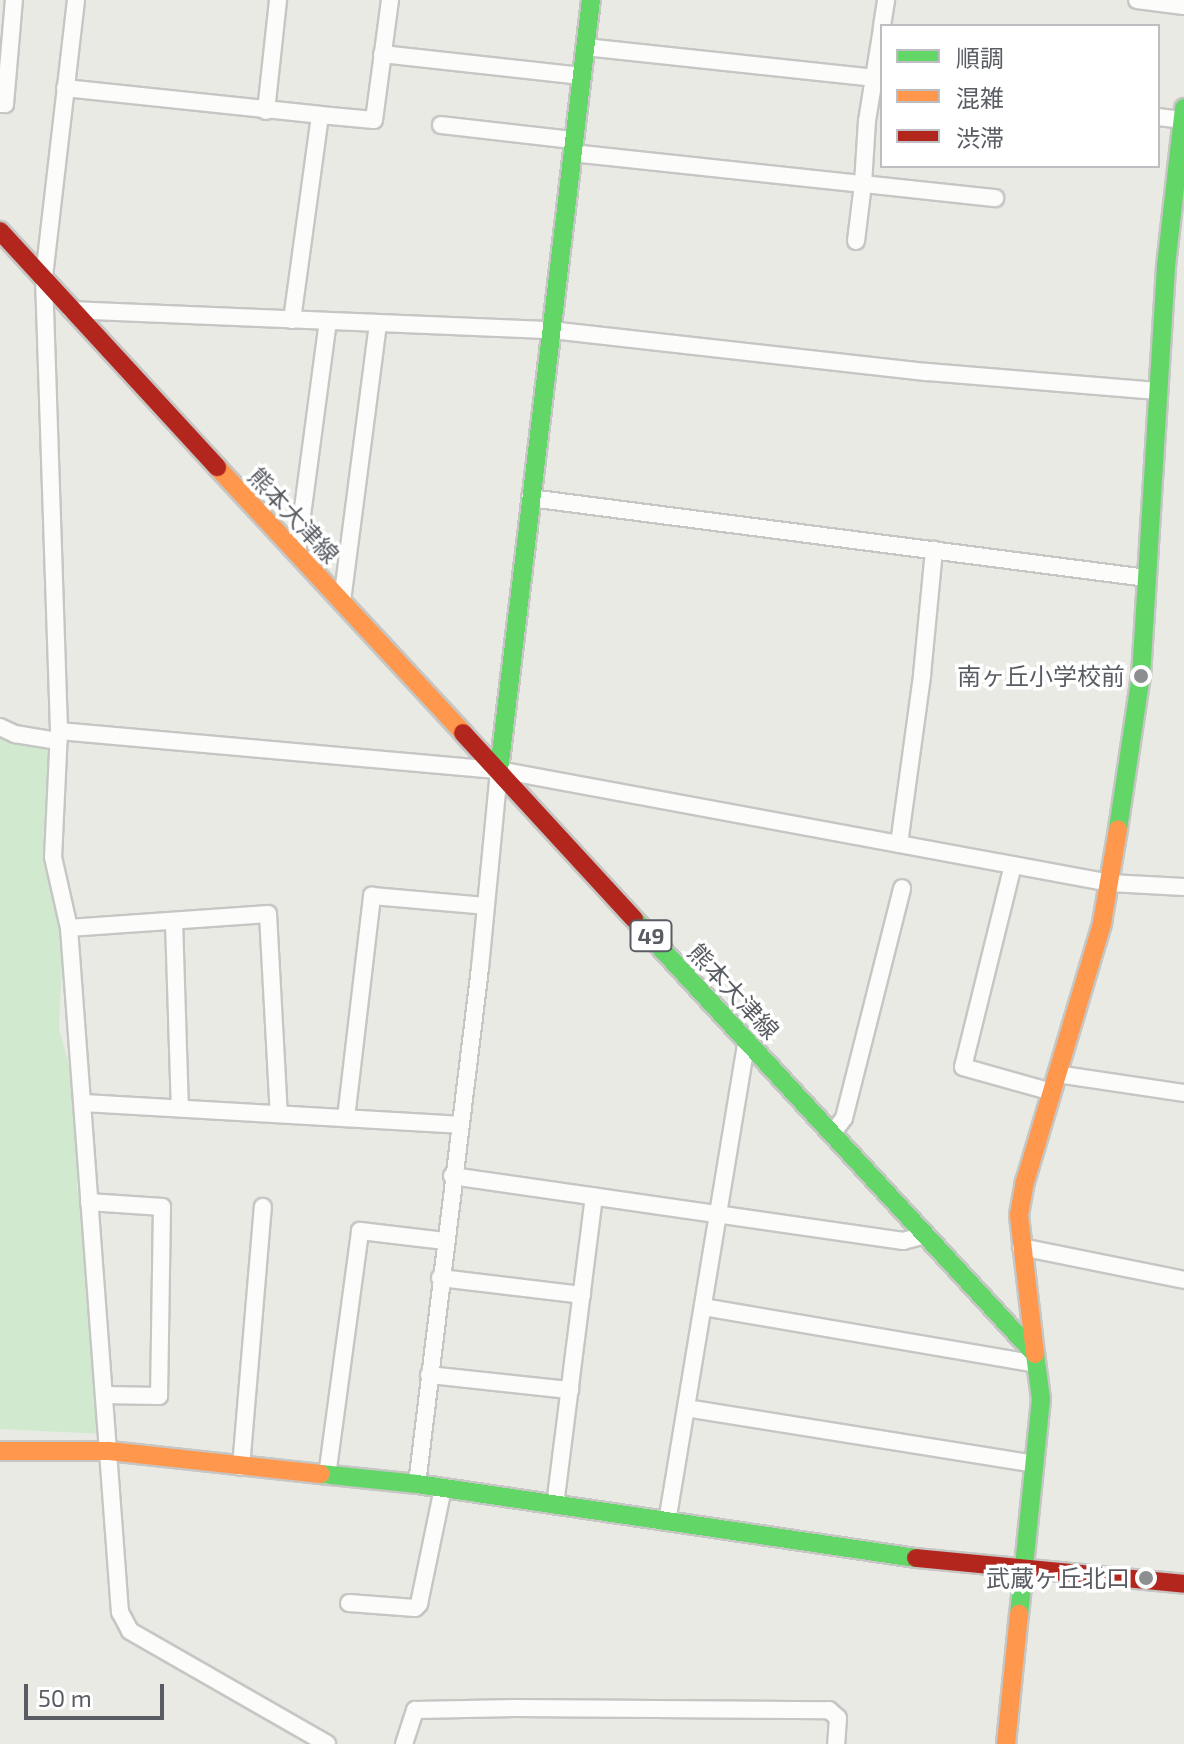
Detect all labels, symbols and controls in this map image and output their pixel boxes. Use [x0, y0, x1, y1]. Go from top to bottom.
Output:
legend [880, 24, 1160, 168]
text: 順調 [956, 43, 1004, 72]
text: 混雑 [956, 83, 1004, 112]
text: 渋滞 [956, 123, 1004, 152]
street label: 熊本大津線 [243, 461, 345, 569]
place label: 南ヶ丘小学校前 [957, 662, 1125, 690]
marker: 南ヶ丘小学校前 [1132, 667, 1150, 685]
road number: 49 [629, 918, 673, 954]
street label: 熊本大津線 [683, 937, 785, 1045]
place label: 武蔵ヶ丘北口 [986, 1564, 1130, 1592]
marker: 武蔵ヶ丘北口 [1137, 1569, 1155, 1587]
scale bar [28, 1668, 168, 1718]
text: 50 m [38, 1683, 92, 1712]

